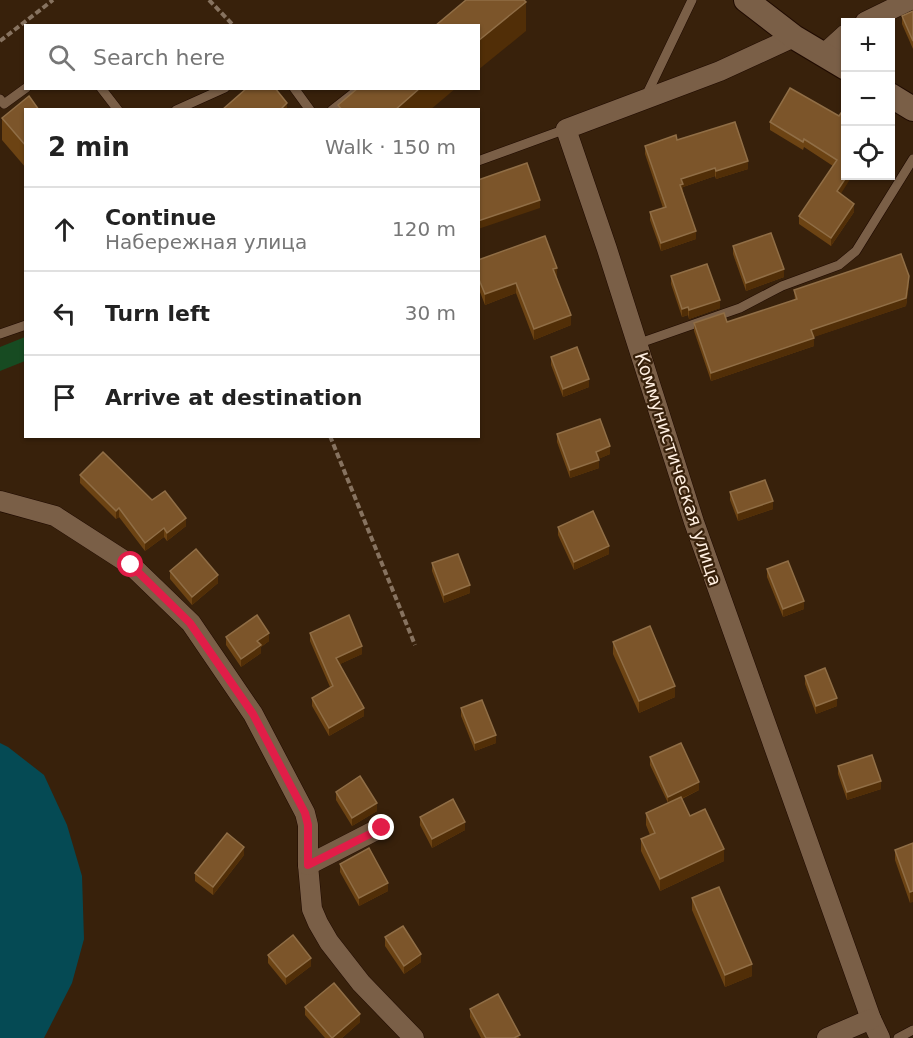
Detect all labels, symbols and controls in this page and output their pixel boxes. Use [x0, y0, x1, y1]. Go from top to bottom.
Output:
map controls [841, 18, 895, 180]
button: + [841, 18, 895, 72]
search box [24, 24, 480, 90]
icon: search [45, 41, 78, 74]
text: Search here [93, 45, 225, 70]
button: − [841, 72, 895, 126]
button: locate [841, 126, 895, 180]
text: 2 min [48, 132, 130, 162]
text: Walk · 150 m [325, 135, 456, 159]
text: Continue [105, 205, 216, 230]
icon: ahead [48, 213, 81, 246]
text: 120 m [392, 217, 456, 241]
text: Набережная улица [105, 230, 307, 254]
icon: left [48, 297, 81, 330]
text: Turn left [105, 301, 210, 326]
text: 30 m [405, 301, 456, 325]
street label: Коммунистическая улица [631, 349, 726, 588]
icon: arrive [48, 381, 81, 414]
text: Arrive at destination [105, 385, 362, 410]
route start [117, 551, 143, 577]
route end [368, 814, 394, 840]

